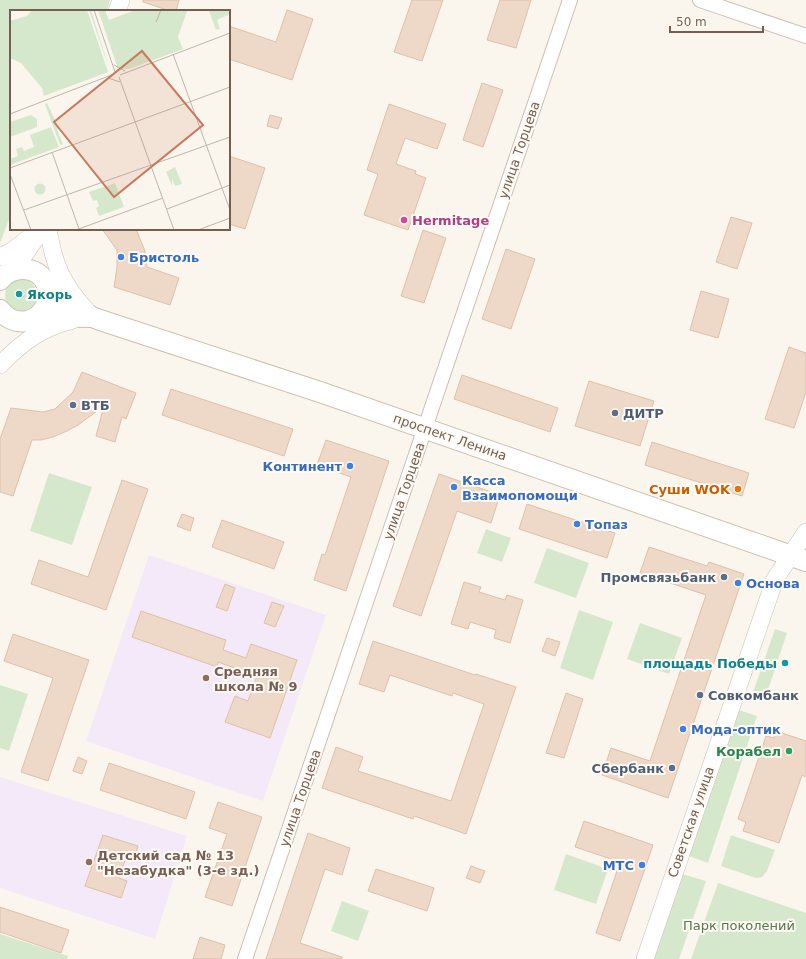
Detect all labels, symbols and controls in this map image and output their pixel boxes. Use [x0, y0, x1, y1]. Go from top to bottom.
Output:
scale bar [670, 8, 763, 34]
inset map [10, 10, 230, 230]
text: 50 m [676, 15, 707, 29]
street label: улица Торцева [495, 99, 543, 201]
place label: Hermitage [412, 213, 489, 228]
marker: Hermitage [399, 215, 409, 225]
place label: Бристоль [129, 250, 199, 265]
marker: Бристоль [116, 252, 126, 262]
place label: Якорь [27, 287, 72, 302]
marker: Якорь [14, 289, 24, 299]
place label: ВТБ [81, 398, 110, 413]
marker: ВТБ [68, 400, 78, 410]
place label: ДИТР [623, 406, 664, 421]
marker: ДИТР [610, 408, 620, 418]
street label: проспект Ленина [391, 411, 509, 463]
street label: улица Торцева [380, 440, 428, 542]
place label: Континент [263, 459, 342, 474]
marker: Континент [345, 461, 355, 471]
place label: Касса Взаимопомощи [462, 473, 578, 503]
marker: Касса Взаимопомощи [449, 482, 459, 492]
place label: Суши WOK [649, 482, 731, 497]
marker: Суши WOK [733, 484, 743, 494]
place label: Топаз [585, 517, 628, 532]
marker: Топаз [572, 519, 582, 529]
place label: Промсвязьбанк [601, 570, 716, 585]
marker: Промсвязьбанк [719, 572, 729, 582]
place label: Основа [746, 576, 800, 591]
marker: Основа [733, 578, 743, 588]
place label: площадь Победы [643, 656, 777, 671]
marker: площадь Победы [780, 658, 790, 668]
place label: Средняя школа № 9 [214, 664, 298, 694]
marker: Средняя школа № 9 [201, 673, 211, 683]
place label: Совкомбанк [708, 688, 799, 703]
marker: Совкомбанк [695, 690, 705, 700]
place label: Мода-оптик [691, 722, 781, 737]
marker: Мода-оптик [678, 724, 688, 734]
place label: Корабел [716, 744, 781, 759]
marker: Корабел [784, 746, 794, 756]
street label: улица Торцева [276, 747, 324, 849]
place label: Сбербанк [592, 761, 664, 776]
marker: Сбербанк [667, 763, 677, 773]
street label: Советская улица [665, 765, 717, 879]
place label: Детский сад № 13 "Незабудка" (3-е зд.) [97, 848, 259, 878]
marker: Детский сад № 13 "Незабудка" (3-е зд.) [84, 857, 94, 867]
place label: МТС [603, 858, 634, 873]
marker: МТС [637, 860, 647, 870]
park label: Парк поколений [683, 918, 795, 933]

